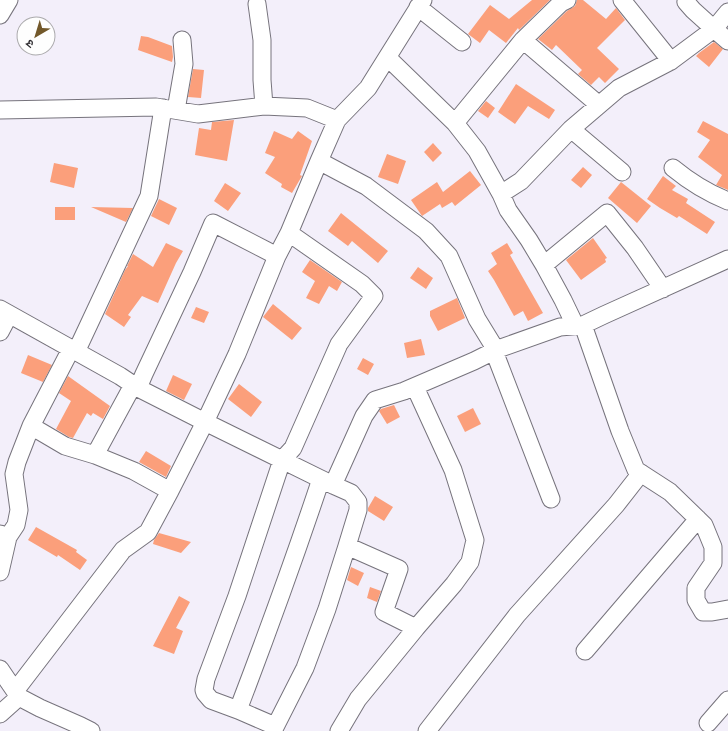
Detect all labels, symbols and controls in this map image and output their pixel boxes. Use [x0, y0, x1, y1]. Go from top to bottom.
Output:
north arrow [16, 16, 56, 56]
text: उ [23, 37, 36, 51]

